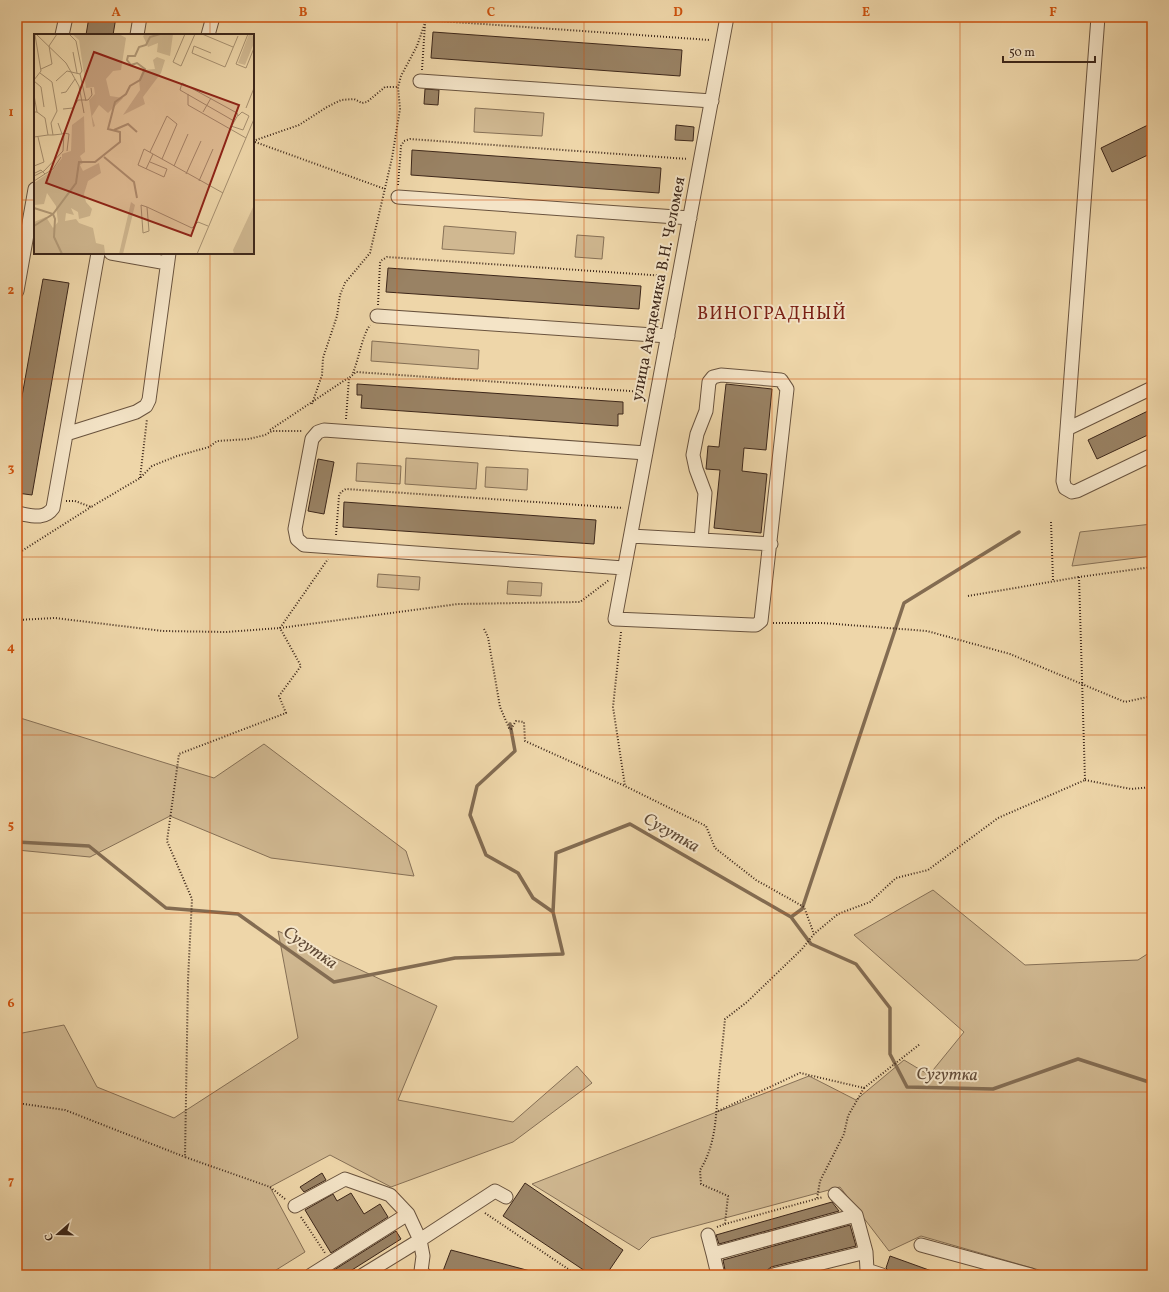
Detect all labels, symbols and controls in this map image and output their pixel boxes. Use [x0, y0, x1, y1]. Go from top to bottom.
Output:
text: A [111, 4, 121, 22]
text: B [299, 4, 308, 22]
text: C [487, 4, 495, 22]
text: D [673, 4, 683, 22]
text: E [862, 4, 870, 22]
text: F [1049, 4, 1057, 22]
inset map [34, 34, 254, 254]
scale bar [1003, 38, 1095, 64]
text: 50 m [1009, 45, 1035, 61]
text: 1 [8, 104, 14, 122]
street label: улица Академика В.Н. Челомея [626, 175, 692, 403]
text: 2 [8, 282, 15, 300]
district label: ВИНОГРАДНЫЙ [697, 302, 847, 327]
text: 3 [8, 460, 15, 478]
text: 4 [7, 639, 15, 657]
water label: Сугутка [639, 808, 703, 858]
text: 5 [8, 817, 14, 835]
water label: Сугутка [278, 921, 342, 975]
text: 6 [7, 995, 15, 1013]
water label: Сугутка [916, 1063, 978, 1087]
text: 7 [8, 1173, 14, 1191]
north arrow [38, 1214, 78, 1254]
text: С [42, 1231, 58, 1243]

